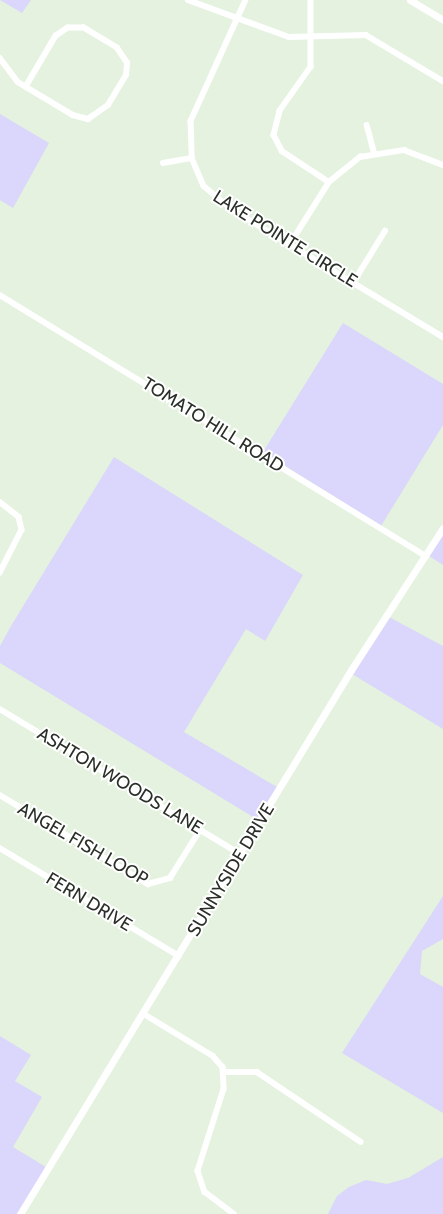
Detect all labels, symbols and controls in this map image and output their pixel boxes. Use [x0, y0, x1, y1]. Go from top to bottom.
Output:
street label: LAKE POINTE CIRCLE [209, 186, 361, 292]
street label: TOMATO HILL ROAD [138, 373, 288, 477]
street label: ASHTON WOODS LANE [33, 723, 207, 839]
street label: ANGEL FISH LOOP [14, 798, 152, 890]
street label: SUNNYSIDE DRIVE [183, 800, 279, 940]
street label: FERN DRIVE [42, 868, 136, 936]

